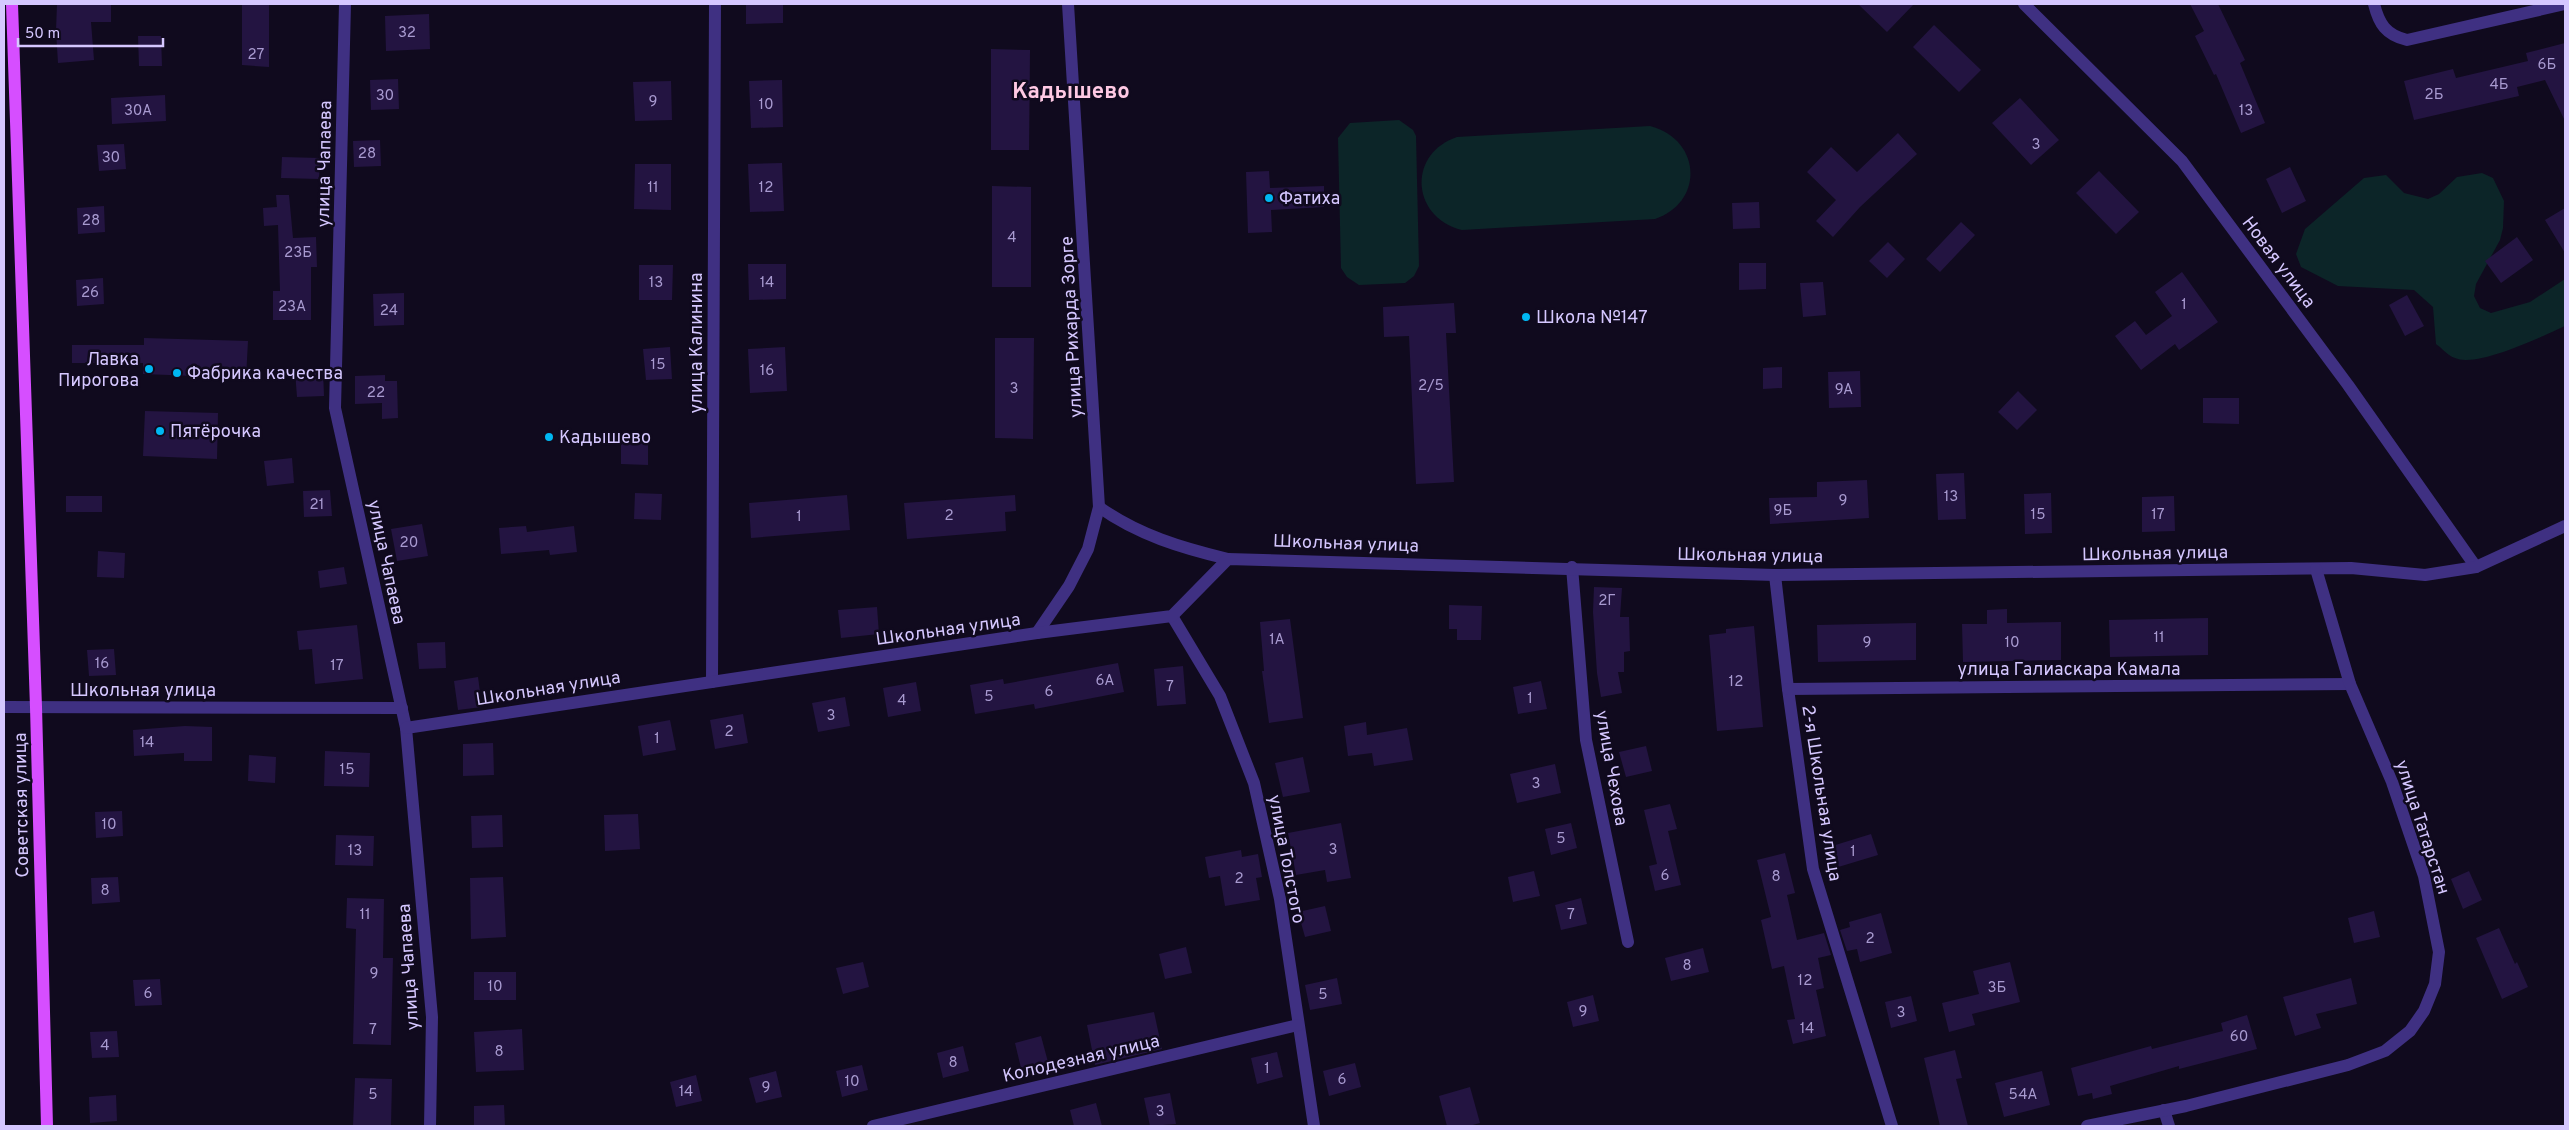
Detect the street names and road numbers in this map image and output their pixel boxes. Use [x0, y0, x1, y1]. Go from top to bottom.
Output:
street label: улица Чапаева [313, 100, 338, 228]
street label: Новая улица [2236, 213, 2320, 313]
street label: улица Рихарда Зорге [1056, 235, 1089, 418]
street label: улица Калинина [686, 273, 709, 413]
street label: улица Чапаева [361, 498, 410, 627]
street label: Школьная улица [1273, 530, 1419, 559]
street label: Школьная улица [2082, 542, 2228, 567]
street label: Школьная улица [1677, 544, 1823, 569]
street label: Школьная улица [874, 609, 1022, 652]
street label: улица Галиаскара Камала [1958, 659, 2180, 682]
street label: Школьная улица [474, 667, 622, 712]
street label: Школьная улица [70, 680, 216, 703]
street label: 2-я Школьная улица [1795, 703, 1846, 883]
street label: улица Чехова [1589, 709, 1632, 828]
street label: Советская улица [10, 732, 35, 878]
street label: улица Татарстан [2389, 757, 2454, 898]
street label: улица Толстого [1262, 793, 1309, 926]
street label: улица Чапаева [394, 903, 425, 1031]
street label: Колодезная улица [1001, 1030, 1162, 1089]

